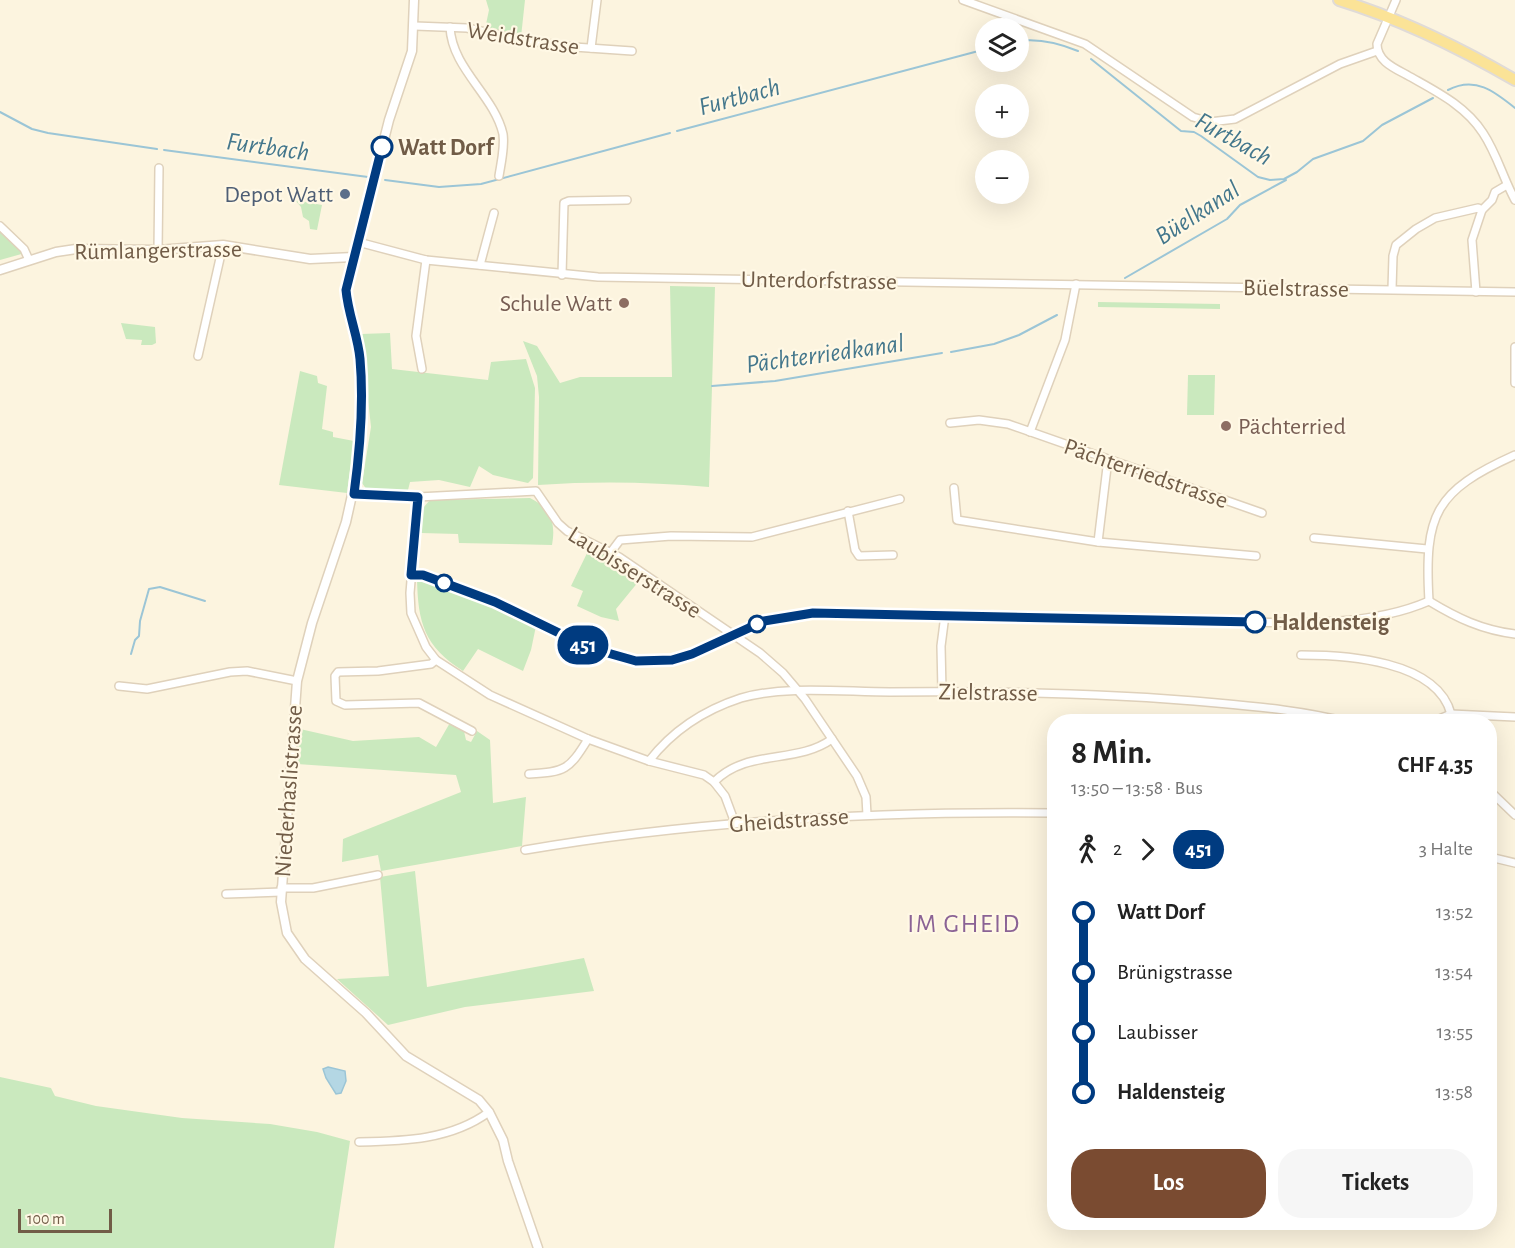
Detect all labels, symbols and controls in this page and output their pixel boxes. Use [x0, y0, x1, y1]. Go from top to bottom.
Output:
street label: Weidstrasse [465, 18, 581, 60]
map controls [975, 18, 1029, 204]
button: layers [975, 18, 1029, 72]
water label: Furtbach [696, 74, 783, 120]
button: + [975, 84, 1029, 138]
water label: Furtbach [1191, 107, 1276, 170]
water label: Furtbach [225, 128, 311, 166]
marker: Watt Dorf [371, 136, 393, 158]
place label: Watt Dorf [398, 136, 495, 160]
button: − [975, 150, 1029, 204]
water label: Büelkanal [1151, 176, 1244, 250]
place label: Depot Watt [224, 183, 333, 207]
marker: Depot Watt [338, 187, 352, 201]
street label: Rümlangerstrasse [74, 238, 242, 264]
street label: Unterdorfstrasse [741, 268, 897, 294]
street label: Büelstrasse [1243, 276, 1349, 302]
place label: Schule Watt [500, 292, 612, 316]
marker: Schule Watt [617, 296, 631, 310]
water label: Pächterriedkanal [744, 330, 906, 378]
place label: Pächterried [1238, 415, 1346, 439]
marker: Pächterried [1219, 419, 1233, 433]
street label: Pächterriedstrasse [1061, 435, 1231, 513]
street label: Laubisserstrasse [564, 522, 705, 623]
unlabelled marker [435, 574, 453, 592]
marker: Haldensteig [1244, 611, 1266, 633]
place label: Haldensteig [1272, 611, 1391, 635]
unlabelled marker [748, 615, 766, 633]
line badge: 451 [548, 626, 618, 664]
text: 451 [569, 635, 597, 656]
street label: Zielstrasse [938, 680, 1038, 706]
street label: Niederhaslistrasse [271, 704, 307, 878]
text: 8 Min. [1071, 737, 1152, 770]
text: CHF 4.35 [1398, 754, 1473, 776]
text: 13:50 – 13:58 · Bus [1071, 778, 1203, 798]
street label: Gheidstrasse [728, 805, 850, 837]
icon: walk [1071, 833, 1104, 866]
icon: forward [1131, 833, 1164, 866]
text: 2 [1113, 839, 1122, 859]
text: 451 [1185, 839, 1212, 860]
text: 3 Halte [1419, 839, 1473, 859]
text: Watt Dorf [1117, 901, 1204, 923]
text: 13:52 [1436, 902, 1473, 922]
district label: IM GHEID [907, 911, 1021, 937]
text: Brünigstrasse [1117, 961, 1233, 983]
text: 13:54 [1435, 962, 1473, 982]
text: Laubisser [1117, 1021, 1198, 1043]
text: 13:55 [1437, 1022, 1473, 1042]
text: Haldensteig [1117, 1081, 1225, 1103]
text: 13:58 [1435, 1082, 1473, 1102]
button: Los [1071, 1149, 1266, 1218]
button: Tickets [1278, 1149, 1473, 1218]
scale bar [18, 1206, 112, 1234]
text: 100 m [27, 1211, 65, 1227]

